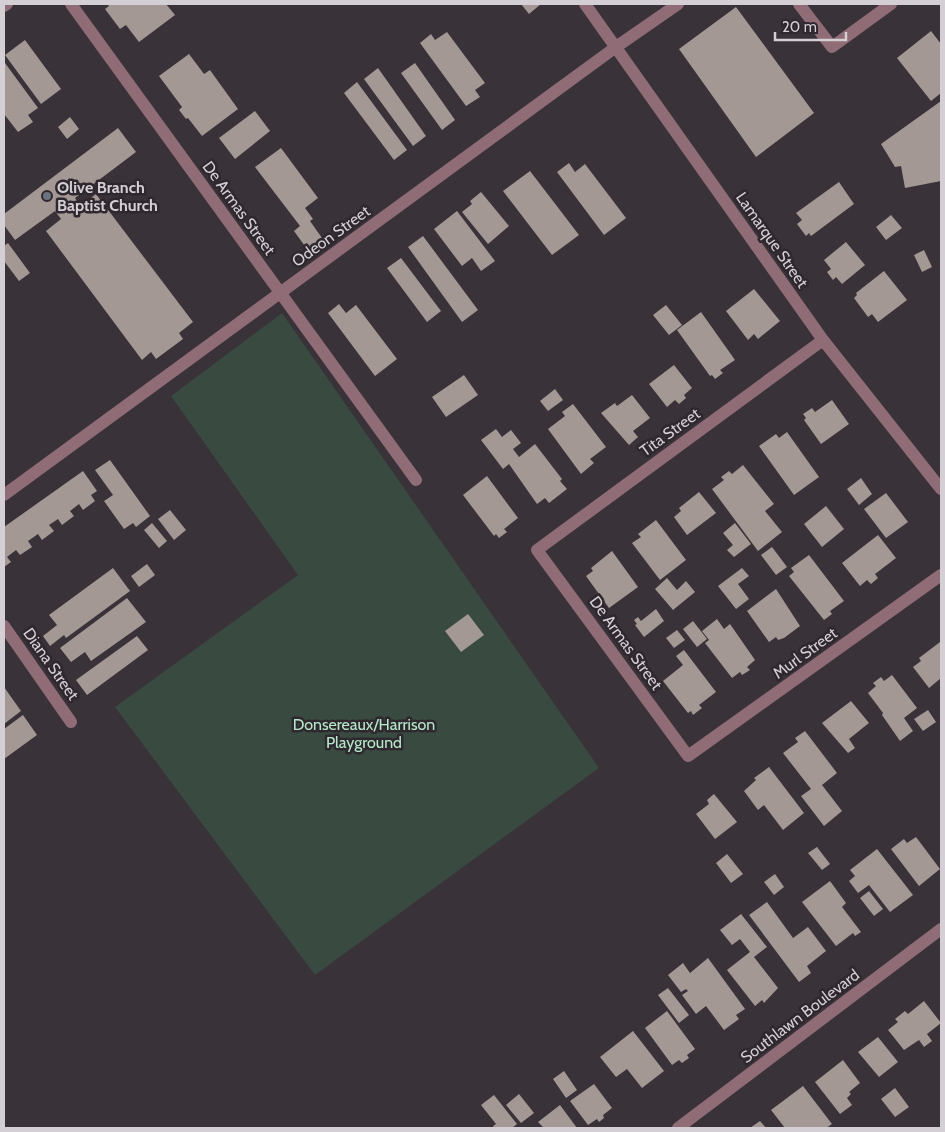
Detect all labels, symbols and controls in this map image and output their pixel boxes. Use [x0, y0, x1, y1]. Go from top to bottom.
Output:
scale bar [775, 10, 846, 42]
text: 20 m [782, 18, 817, 36]
street label: De Armas Street [199, 157, 280, 259]
place label: Olive Branch Baptist Church [57, 178, 158, 215]
street label: Lamarque Street [732, 188, 812, 292]
marker: Olive Branch Baptist Church [41, 190, 53, 202]
street label: Odeon Street [288, 201, 374, 271]
street label: Tita Street [636, 404, 704, 460]
street label: De Armas Street [586, 592, 667, 694]
street label: Murl Street [769, 623, 841, 683]
street label: Diana Street [19, 624, 83, 704]
park label: Donsereaux/Harrison Playground [293, 715, 435, 752]
street label: Southlawn Boulevard [737, 965, 863, 1067]

